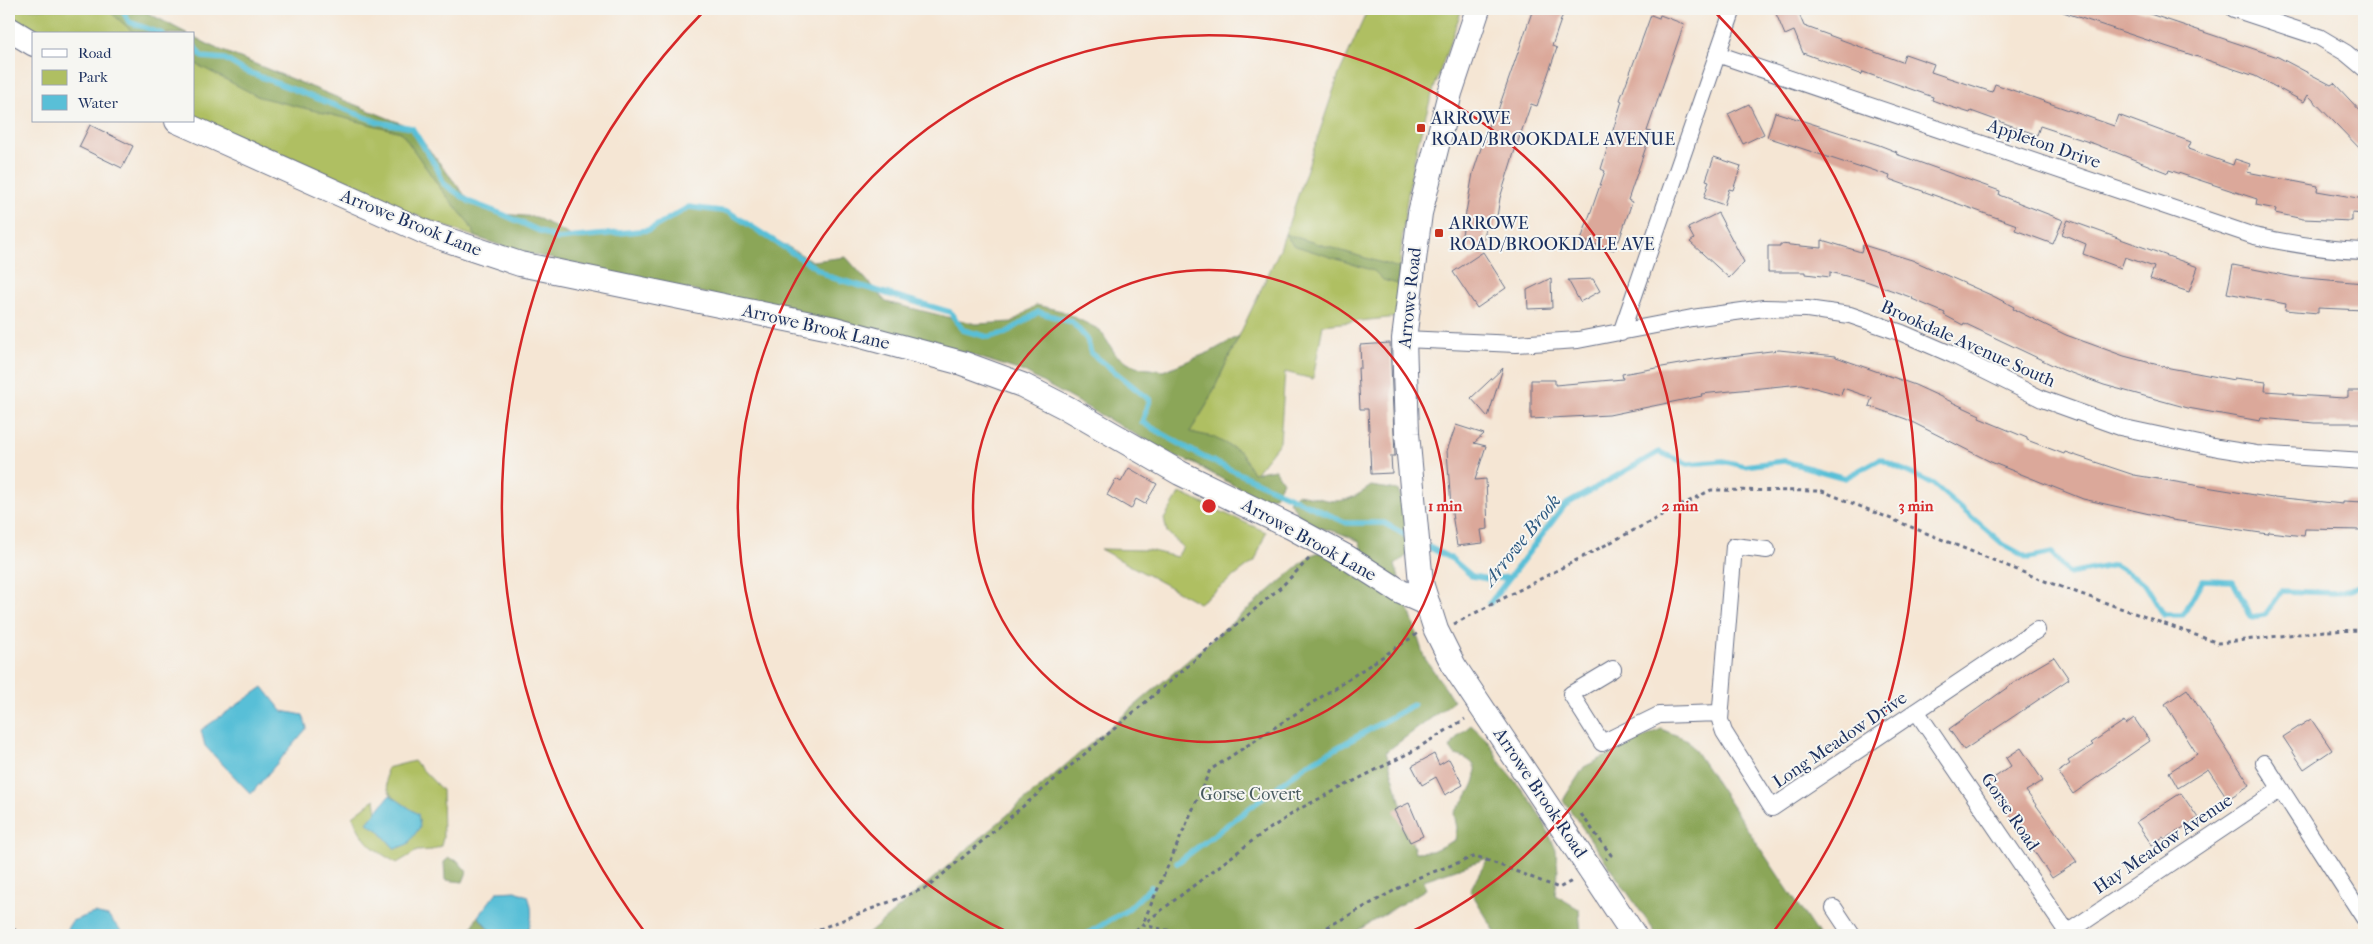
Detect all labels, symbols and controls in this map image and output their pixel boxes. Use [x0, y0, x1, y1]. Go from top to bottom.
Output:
legend [32, 32, 195, 122]
text: Road [78, 44, 112, 62]
text: Park [78, 68, 108, 86]
text: Water [77, 94, 118, 112]
place label: ARROWE ROAD/BROOKDALE AVENUE [1430, 108, 1675, 150]
street label: Appleton Drive [1984, 114, 2104, 173]
marker: ARROWE ROAD/BROOKDALE AVENUE [1415, 122, 1427, 134]
street label: Arrowe Brook Lane [336, 185, 485, 261]
place label: ARROWE ROAD/BROOKDALE AVE [1448, 213, 1655, 255]
marker: ARROWE ROAD/BROOKDALE AVE [1433, 227, 1445, 239]
street label: Arrowe Road [1394, 246, 1426, 351]
street label: Brookdale Avenue South [1877, 296, 2059, 392]
street label: Arrowe Brook Lane [739, 300, 892, 354]
water label: Arrowe Brook [1477, 490, 1565, 592]
street label: Arrowe Brook Lane [1237, 494, 1380, 586]
centre of rings [1200, 497, 1218, 515]
text: 1 min [1428, 497, 1462, 515]
text: 2 min [1662, 497, 1699, 515]
text: 3 min [1899, 497, 1934, 515]
street label: Long Meadow Drive [1769, 687, 1911, 793]
street label: Arrowe Brook Road [1488, 723, 1591, 862]
street label: Gorse Road [1976, 769, 2044, 855]
park label: Gorse Covert [1200, 784, 1302, 805]
street label: Hay Meadow Avenue [2090, 790, 2237, 898]

